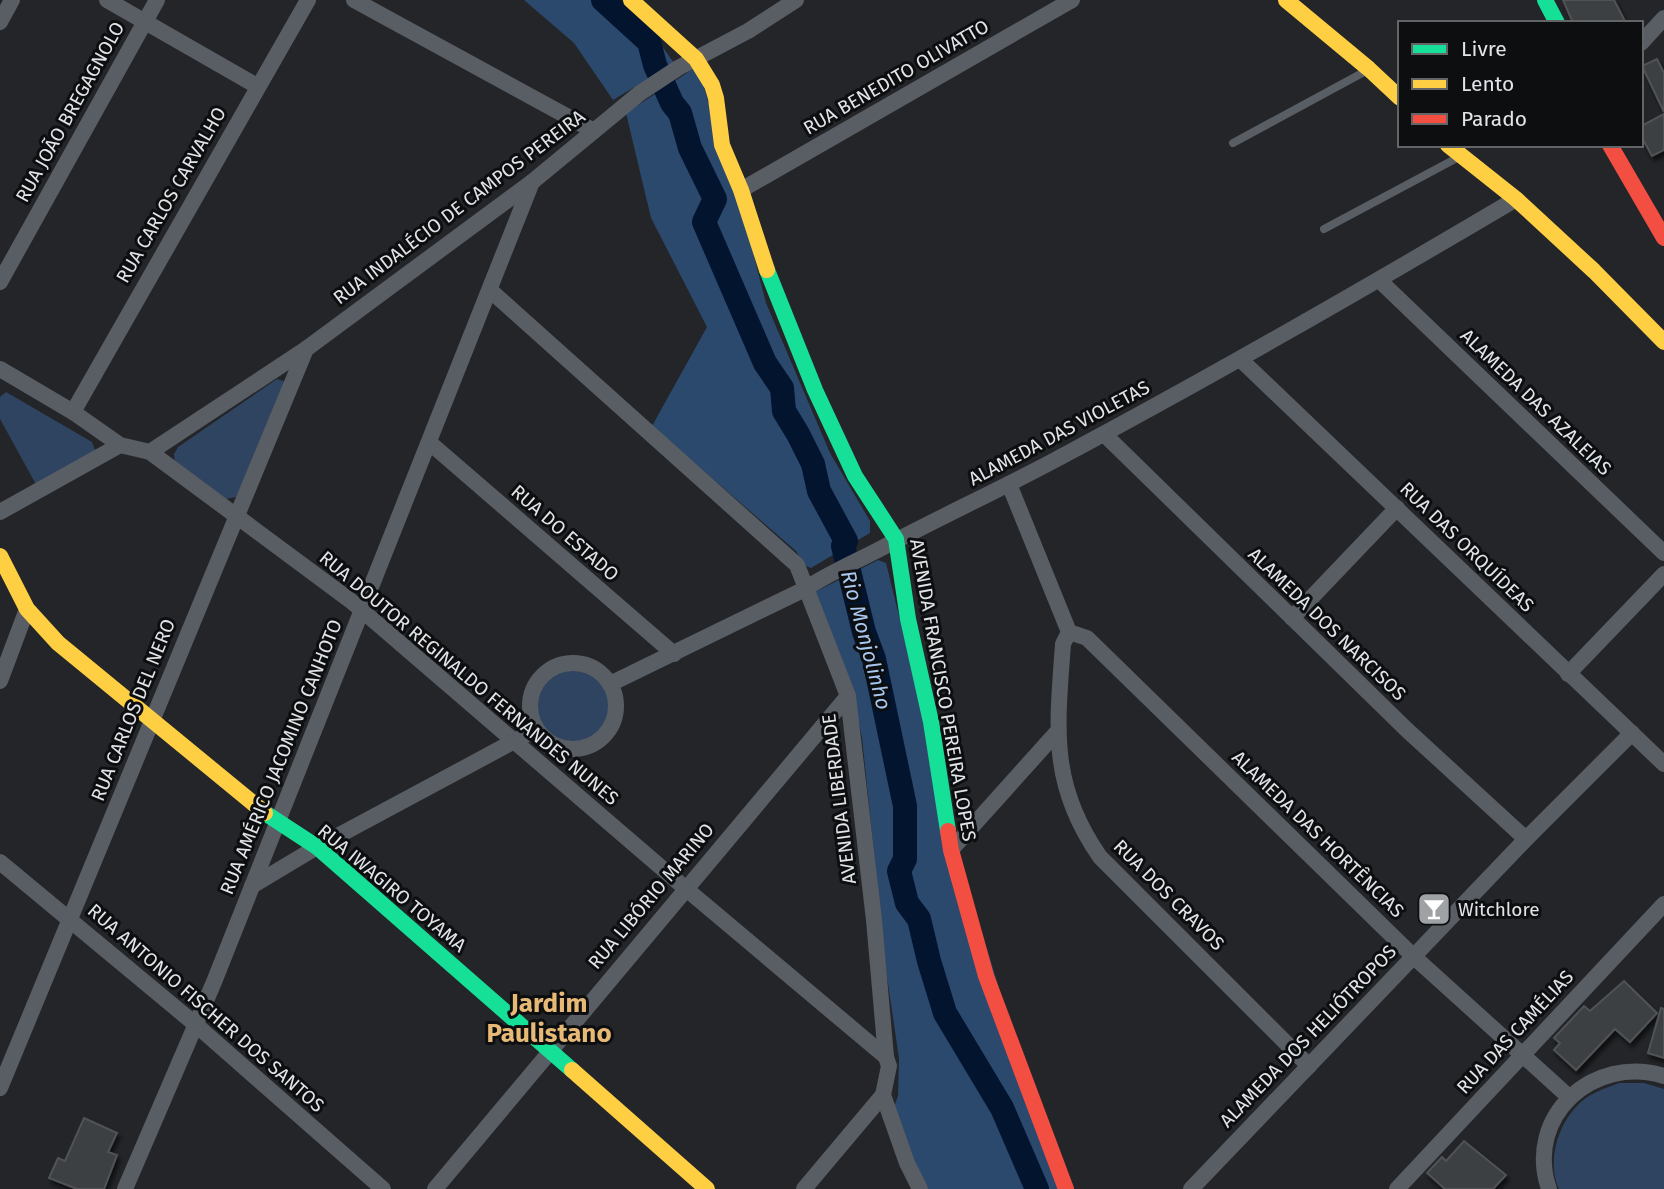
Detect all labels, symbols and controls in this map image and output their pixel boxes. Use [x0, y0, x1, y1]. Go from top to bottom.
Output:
street label: RUA BENEDITO OLIVATTO [799, 14, 993, 140]
street label: RUA JOÃO BREGAGNOLO [11, 18, 129, 206]
legend [1398, 21, 1643, 147]
text: Livre [1461, 36, 1507, 62]
text: Lento [1461, 71, 1514, 97]
street label: RUA CARLOS CARVALHO [111, 103, 231, 287]
street label: RUA INDALÉCIO DE CAMPOS PEREIRA [329, 105, 589, 309]
text: Parado [1461, 106, 1527, 132]
street label: ALAMEDA DAS AZALEIAS [1456, 324, 1616, 480]
street label: ALAMEDA DAS VIOLETAS [965, 376, 1153, 490]
street label: RUA DAS ORQUÍDEAS [1395, 477, 1539, 617]
street label: RUA DO ESTADO [506, 480, 624, 586]
street label: AVENIDA FRANCISCO PEREIRA LOPES [905, 537, 981, 843]
street label: ALAMEDA DOS NARCISOS [1243, 543, 1411, 705]
street label: RUA DOUTOR REGINALDO FERNANDES NUNES [315, 546, 623, 810]
water label: Rio Monjolinho [835, 568, 897, 712]
street label: RUA CARLOS DEL NERO [86, 616, 180, 804]
street label: RUA AMÉRICO JACOMINO CANHOTO [215, 616, 347, 898]
street label: AVENIDA LIBERDADE [817, 712, 861, 886]
street label: ALAMEDA DAS HORTÊNCIAS [1227, 746, 1409, 922]
street label: RUA LIBÓRIO MARINO [583, 818, 719, 974]
street label: RUA IWAGIRO TOYAMA [313, 819, 471, 957]
street label: RUA DOS CRAVOS [1109, 835, 1229, 955]
bar icon: Witchlore [1415, 890, 1453, 928]
place label: Witchlore [1458, 898, 1540, 921]
street label: RUA ANTONIO FISCHER DOS SANTOS [83, 899, 329, 1117]
street label: ALAMEDA DOS HELIÓTROPOS [1215, 940, 1401, 1132]
street label: RUA DAS CAMÉLIAS [1452, 965, 1578, 1099]
district label: Jardim Paulistano [486, 988, 612, 1049]

